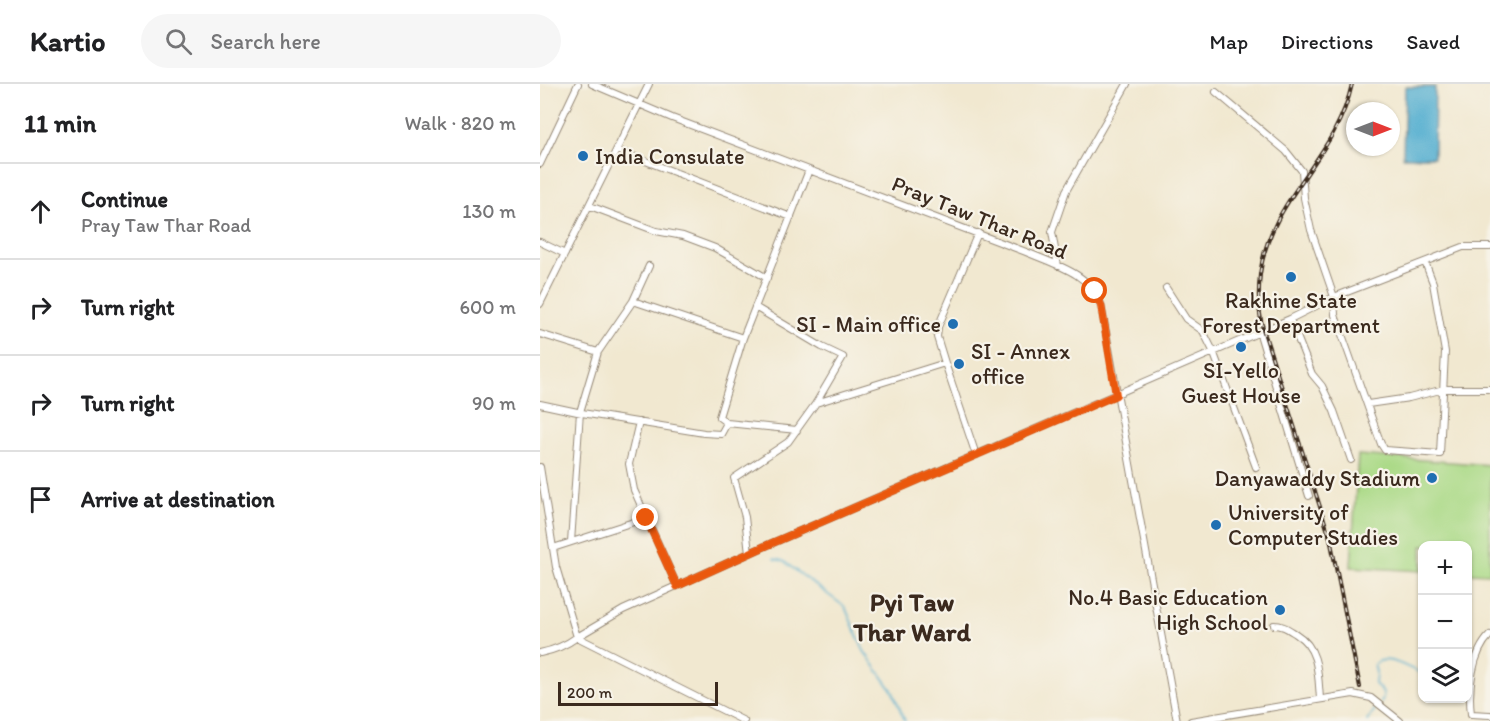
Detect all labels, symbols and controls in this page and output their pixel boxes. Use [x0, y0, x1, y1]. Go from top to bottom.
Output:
search box [141, 14, 561, 68]
text: Kartio [30, 24, 105, 58]
icon: search [162, 25, 195, 58]
text: Search here [210, 28, 321, 55]
text: Map [1210, 29, 1248, 54]
text: Directions [1281, 29, 1373, 54]
text: Saved [1406, 29, 1460, 54]
north arrow [1346, 102, 1400, 156]
text: 11 min [24, 107, 96, 139]
text: Walk · 820 m [404, 111, 516, 135]
place label: India Consulate [595, 143, 745, 170]
marker: India Consulate [576, 149, 590, 163]
street label: Pray Taw Thar Road [888, 170, 1072, 265]
text: Continue [81, 186, 168, 213]
icon: ahead [24, 195, 57, 228]
text: 130 m [462, 199, 516, 223]
text: Pray Taw Thar Road [81, 213, 251, 237]
marker: Rakhine State Forest Department [1284, 270, 1298, 284]
route start [1081, 277, 1107, 303]
place label: Rakhine State Forest Department [1202, 287, 1380, 339]
icon: right [24, 291, 57, 324]
text: Turn right [81, 294, 175, 321]
text: 600 m [459, 295, 516, 319]
place label: SI - Main office [796, 311, 941, 338]
marker: SI - Main office [946, 317, 960, 331]
place label: SI - Annex office [971, 338, 1070, 390]
marker: SI-Yello Guest House [1234, 340, 1248, 354]
marker: SI - Annex office [952, 357, 966, 371]
place label: SI-Yello Guest House [1181, 357, 1301, 409]
icon: right [24, 387, 57, 420]
text: Turn right [81, 390, 175, 417]
text: 90 m [472, 391, 516, 415]
place label: Danyawaddy Stadium [1214, 465, 1420, 492]
marker: Danyawaddy Stadium [1425, 471, 1439, 485]
icon: arrive [24, 483, 57, 516]
text: Arrive at destination [81, 486, 275, 513]
place label: University of Computer Studies [1228, 499, 1398, 551]
route end [632, 504, 658, 530]
marker: University of Computer Studies [1209, 518, 1223, 532]
map controls [1418, 541, 1472, 703]
button: + [1418, 541, 1472, 595]
place label: No.4 Basic Education High School [1068, 584, 1269, 636]
district label: Pyi Taw Thar Ward [852, 586, 971, 648]
button: − [1418, 595, 1472, 649]
marker: No.4 Basic Education High School [1273, 603, 1287, 617]
button: layers [1418, 649, 1472, 703]
scale bar [558, 679, 718, 706]
text: 200 m [567, 683, 612, 702]

